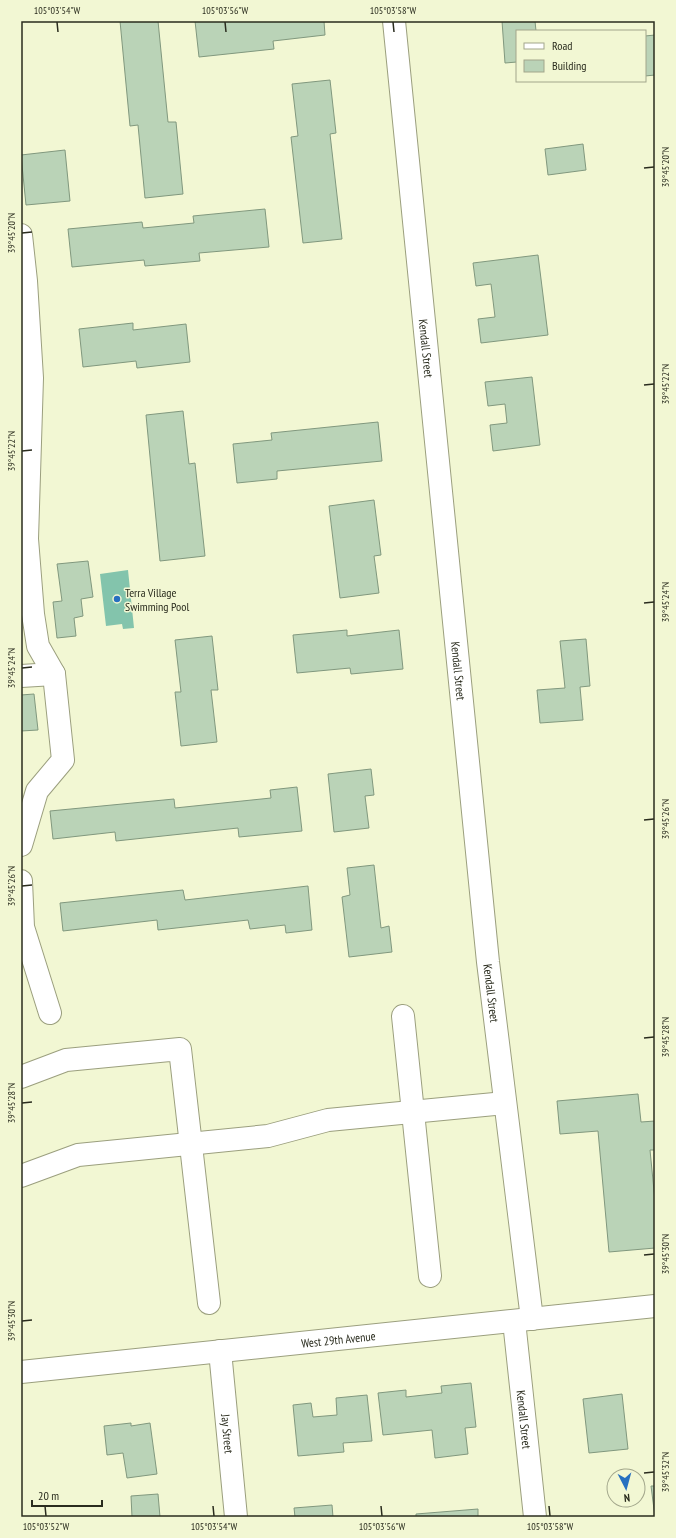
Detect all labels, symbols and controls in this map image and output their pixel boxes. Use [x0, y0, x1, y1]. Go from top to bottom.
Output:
text: 105°03'54"W [34, 4, 81, 17]
text: 105°03'56"W [202, 4, 249, 17]
text: 105°03'58"W [370, 4, 417, 17]
legend [516, 30, 646, 82]
text: Road [552, 38, 572, 53]
text: Building [552, 58, 587, 73]
text: 39°45'20"N [659, 147, 672, 187]
text: 39°45'20"N [5, 213, 18, 253]
street label: Kendall Street [416, 318, 437, 379]
text: 39°45'22"N [659, 364, 672, 404]
text: 39°45'22"N [5, 431, 18, 471]
text: 39°45'24"N [659, 582, 672, 622]
place label: Terra Village Swimming Pool [125, 585, 189, 614]
marker: Terra Village Swimming Pool [112, 594, 122, 604]
street label: Kendall Street [449, 641, 469, 701]
text: 39°45'24"N [5, 648, 18, 688]
text: 39°45'26"N [659, 799, 672, 839]
text: 39°45'26"N [5, 866, 18, 906]
street label: Kendall Street [481, 963, 503, 1024]
text: 39°45'28"N [659, 1017, 672, 1057]
text: 39°45'28"N [5, 1083, 18, 1123]
text: 39°45'30"N [659, 1234, 672, 1274]
text: 39°45'30"N [5, 1301, 18, 1341]
street label: West 29th Avenue [300, 1328, 376, 1350]
street label: Kendall Street [514, 1389, 535, 1450]
street label: Jay Street [219, 1412, 237, 1455]
text: 39°45'32"N [659, 1452, 672, 1492]
north arrow [606, 1468, 646, 1508]
scale bar [32, 1482, 102, 1508]
text: 20 m [38, 1488, 59, 1503]
text: N [623, 1491, 631, 1505]
text: 105°03'52"W [23, 1520, 70, 1533]
text: 105°03'54"W [191, 1520, 238, 1533]
text: 105°03'56"W [359, 1520, 406, 1533]
text: 105°03'58"W [527, 1520, 574, 1533]

